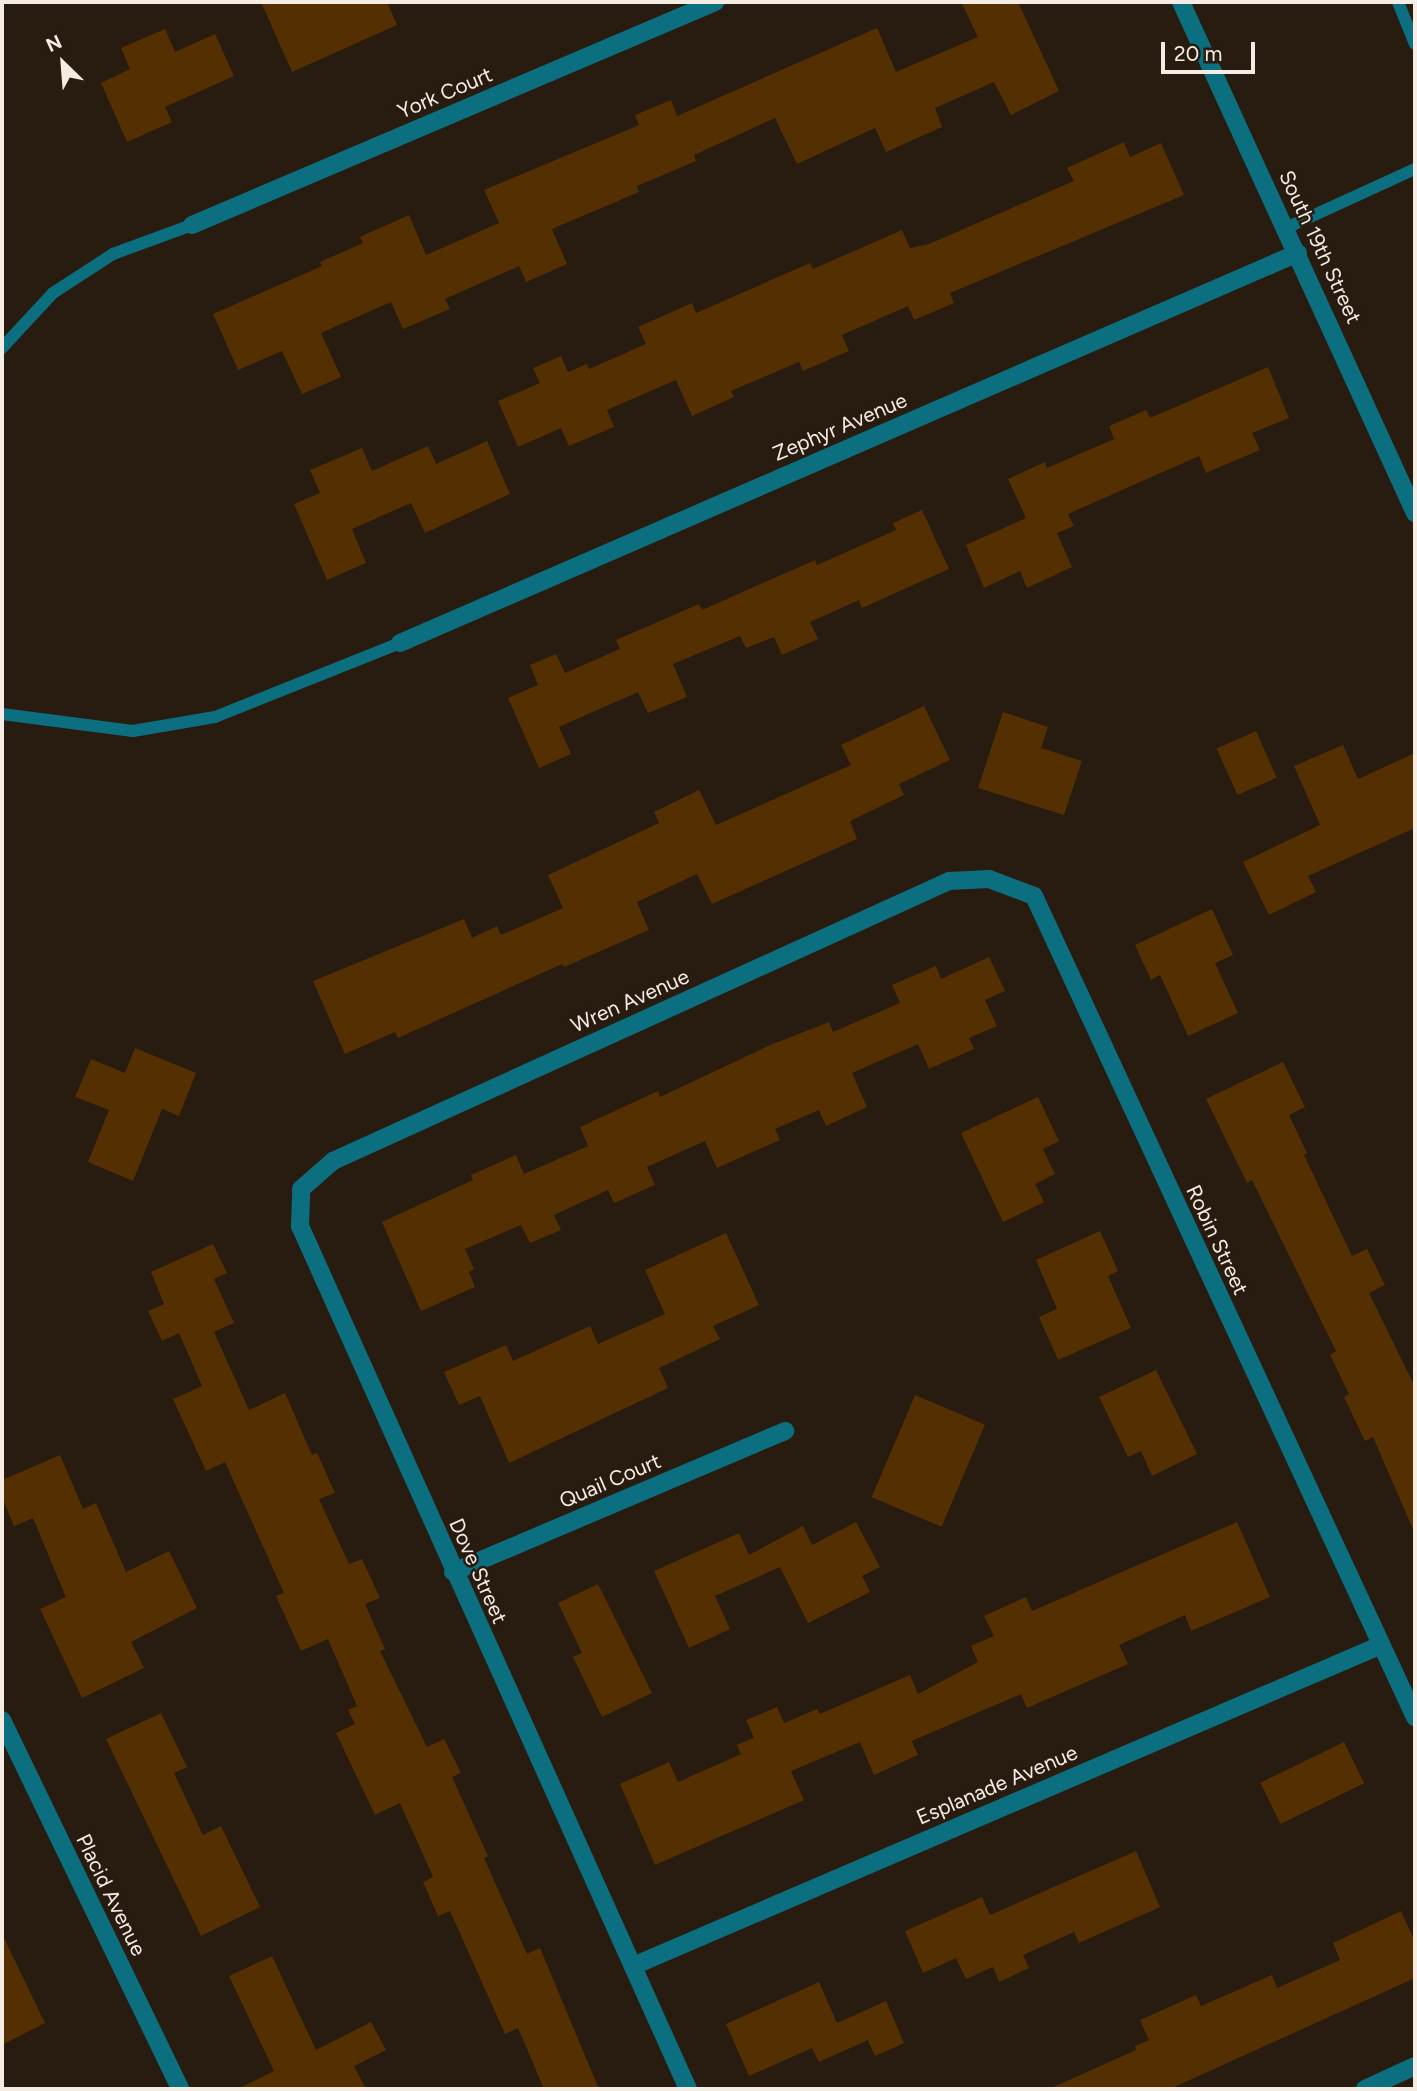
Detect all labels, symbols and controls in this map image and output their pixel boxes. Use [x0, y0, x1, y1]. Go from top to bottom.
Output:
north arrow [28, 28, 98, 98]
scale bar [1165, 28, 1260, 72]
text: N [42, 30, 65, 57]
text: 20 m [1174, 41, 1222, 66]
street label: York Court [394, 62, 496, 124]
street label: South 19th Street [1274, 167, 1366, 327]
street label: Zephyr Avenue [769, 387, 911, 467]
street label: Wren Avenue [567, 964, 693, 1038]
street label: Robin Street [1181, 1181, 1253, 1299]
street label: Quail Court [556, 1448, 664, 1514]
street label: Dove Street [444, 1514, 512, 1628]
street label: Esplanade Avenue [913, 1740, 1081, 1830]
street label: Placid Avenue [71, 1830, 151, 1960]

